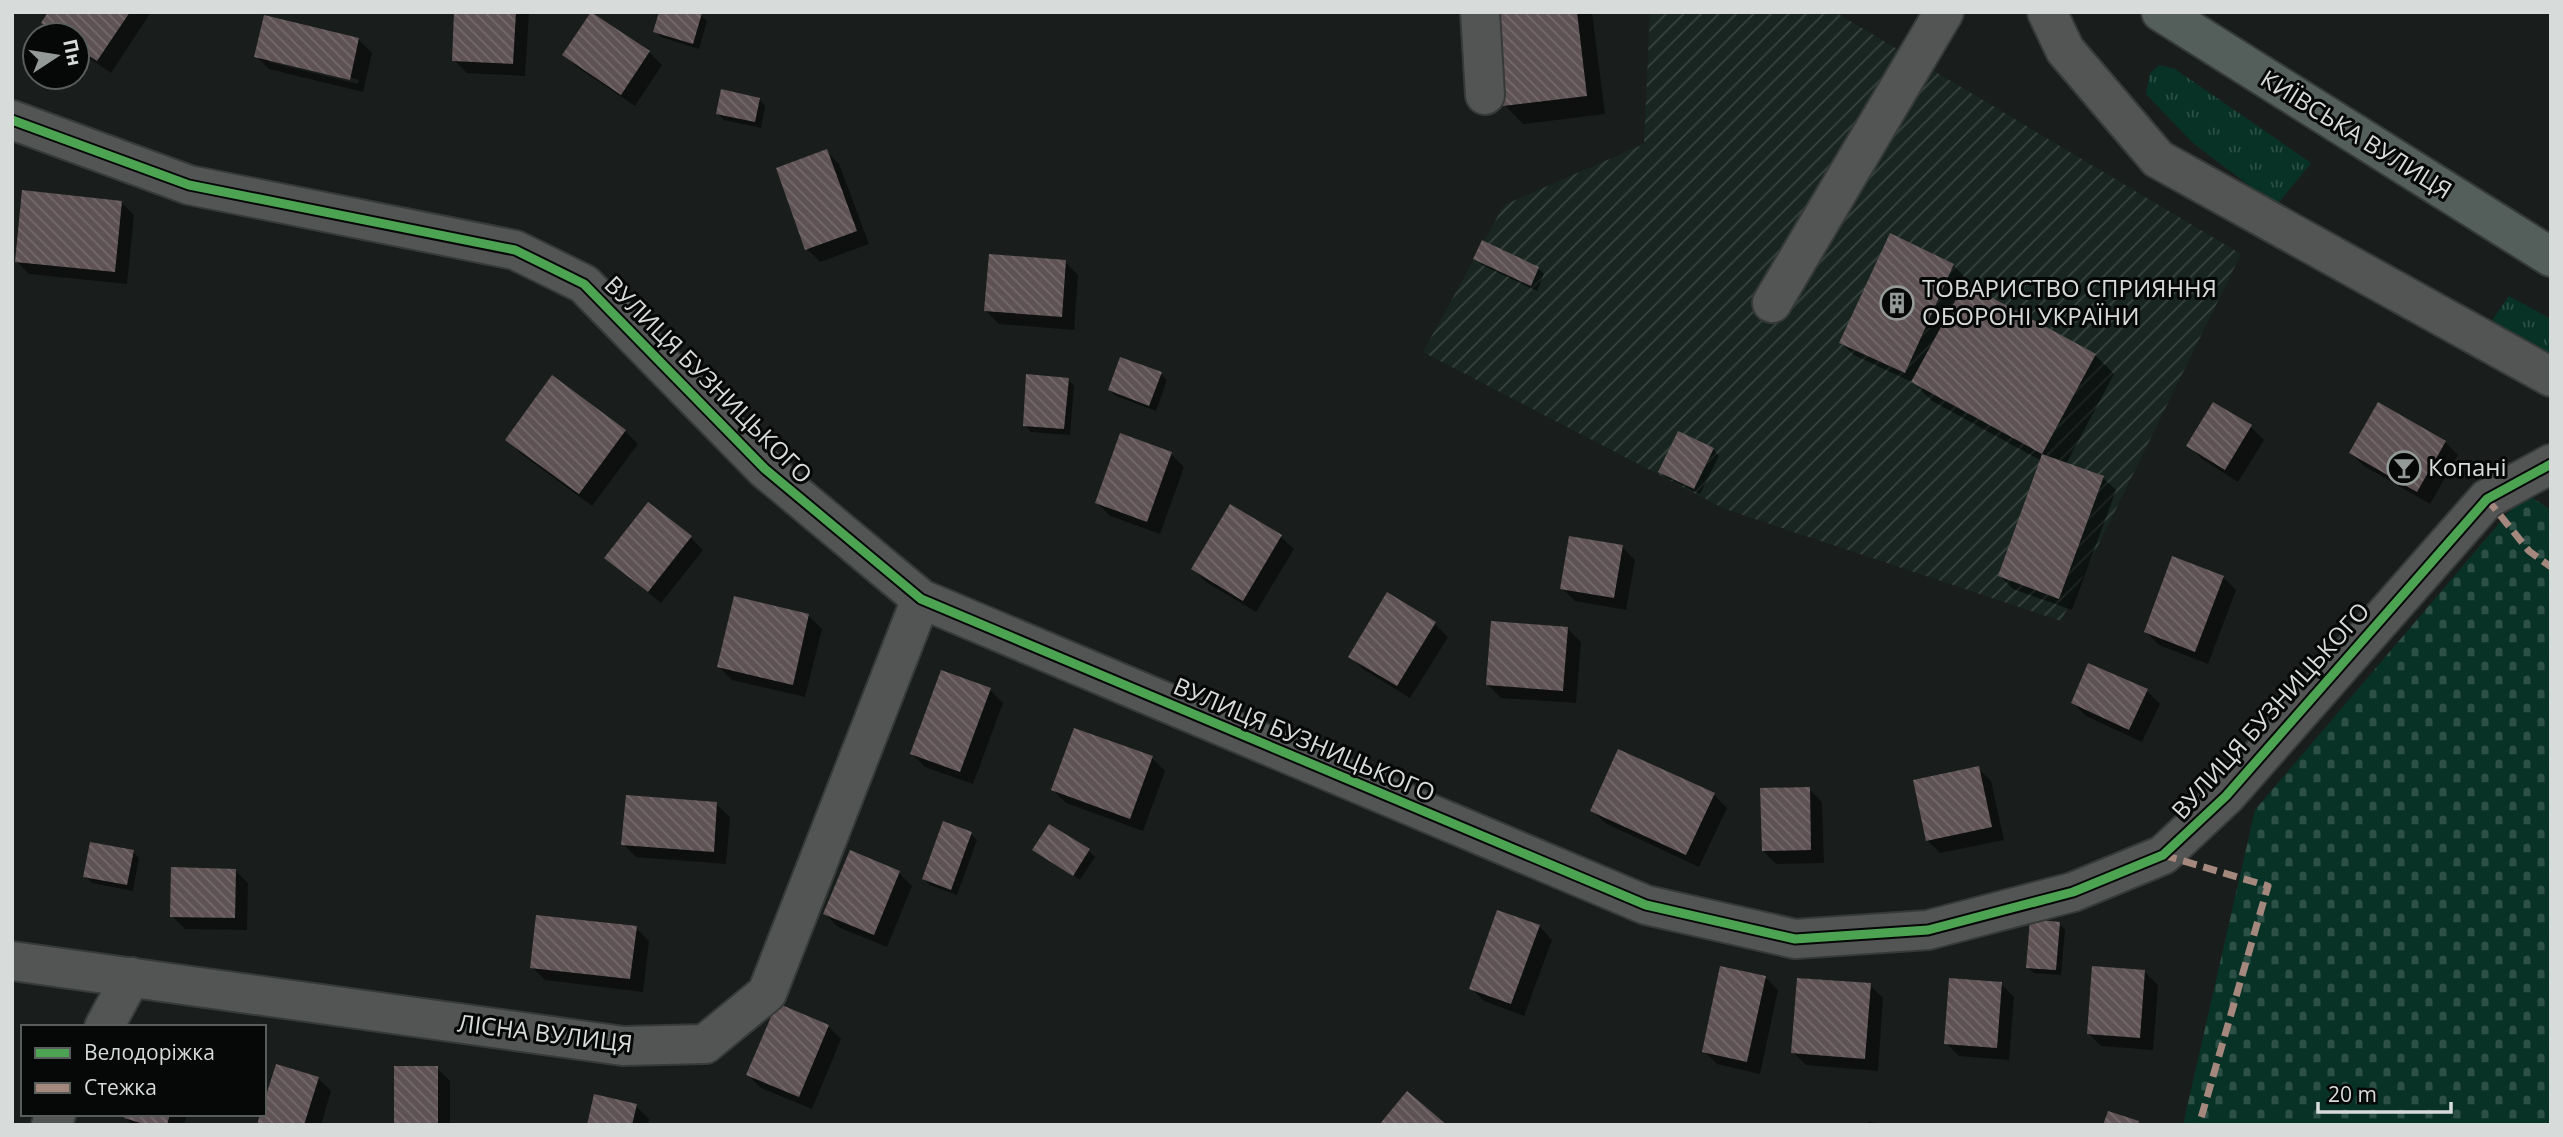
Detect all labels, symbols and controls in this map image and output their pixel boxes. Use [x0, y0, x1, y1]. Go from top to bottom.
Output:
north arrow [21, 21, 91, 91]
text: Пн [57, 37, 88, 68]
street label: КИЇВСЬКА ВУЛИЦЯ [2255, 62, 2459, 206]
street label: ВУЛИЦЯ БУЗНИЦЬКОГО [598, 268, 820, 490]
place label: ТОВАРИСТВО СПРИЯННЯ ОБОРОНІ УКРАЇНИ [1922, 271, 2217, 332]
building icon: ТОВАРИСТВО СПРИЯННЯ ОБОРОНІ УКРАЇНИ [1878, 284, 1916, 322]
bar icon: Копані [2385, 449, 2423, 487]
place label: Копані [2428, 450, 2507, 483]
street label: ВУЛИЦЯ БУЗНИЦЬКОГО [2163, 594, 2376, 826]
street label: ВУЛИЦЯ БУЗНИЦЬКОГО [1169, 668, 1441, 809]
street label: ЛІСНА ВУЛИЦЯ [456, 1005, 635, 1060]
legend [21, 1025, 266, 1116]
text: Велодоріжка [84, 1038, 215, 1066]
scale bar [2318, 1070, 2451, 1114]
text: Стежка [84, 1073, 157, 1101]
text: 20 m [2328, 1080, 2377, 1108]

